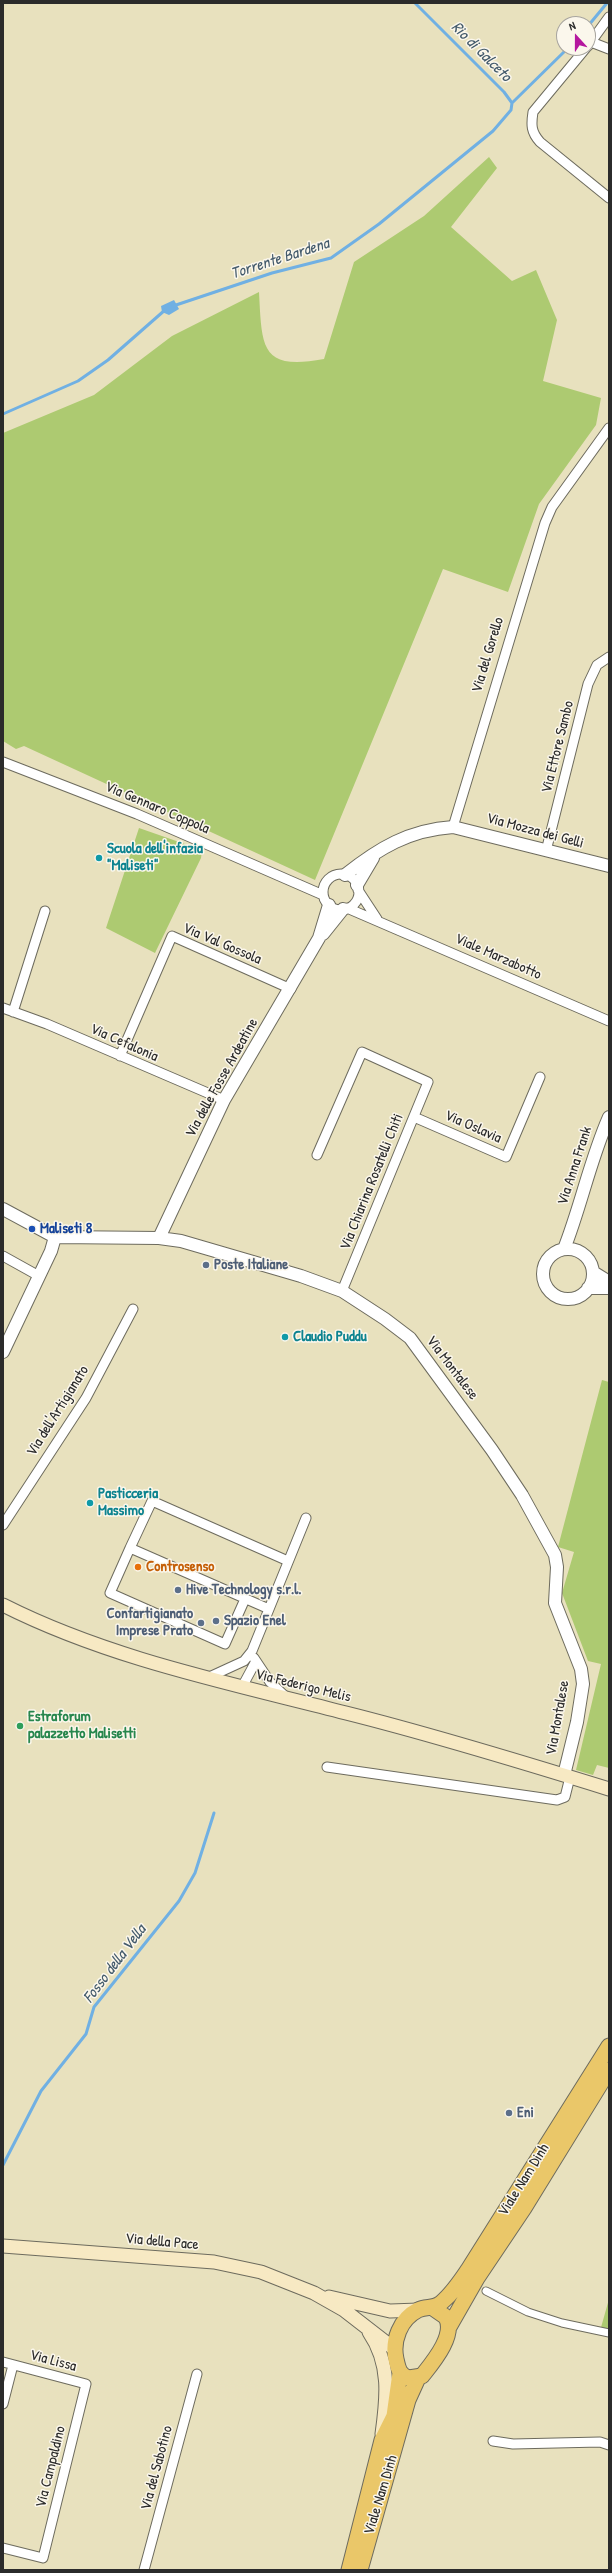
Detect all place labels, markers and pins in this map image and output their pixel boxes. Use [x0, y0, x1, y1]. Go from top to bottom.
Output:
place label: Scuola dell'infazia "Maliseti" [107, 840, 203, 875]
marker: Scuola dell'infazia "Maliseti" [94, 853, 104, 863]
place label: Maliseti 8 [40, 1220, 92, 1238]
marker: Maliseti 8 [27, 1224, 37, 1234]
place label: Poste Italiane [214, 1256, 288, 1274]
marker: Poste Italiane [201, 1260, 211, 1270]
place label: Claudio Puddu [293, 1328, 367, 1346]
marker: Claudio Puddu [280, 1332, 290, 1342]
place label: Pasticceria Massimo [98, 1485, 158, 1520]
marker: Pasticceria Massimo [85, 1498, 95, 1508]
place label: Controsenso [146, 1558, 214, 1576]
marker: Controsenso [133, 1562, 143, 1572]
place label: Hive Technology s.r.l. [186, 1581, 301, 1599]
marker: Hive Technology s.r.l. [173, 1585, 183, 1595]
place label: Confartigianato Imprese Prato [107, 1605, 193, 1640]
place label: Spazio Enel [224, 1612, 286, 1630]
marker: Spazio Enel [211, 1616, 221, 1626]
marker: Confartigianato Imprese Prato [196, 1618, 206, 1628]
place label: Estraforum palazzetto Malisetti [28, 1708, 136, 1743]
marker: Estraforum palazzetto Malisetti [15, 1721, 25, 1731]
place label: Eni [517, 2104, 534, 2122]
marker: Eni [504, 2108, 514, 2118]

